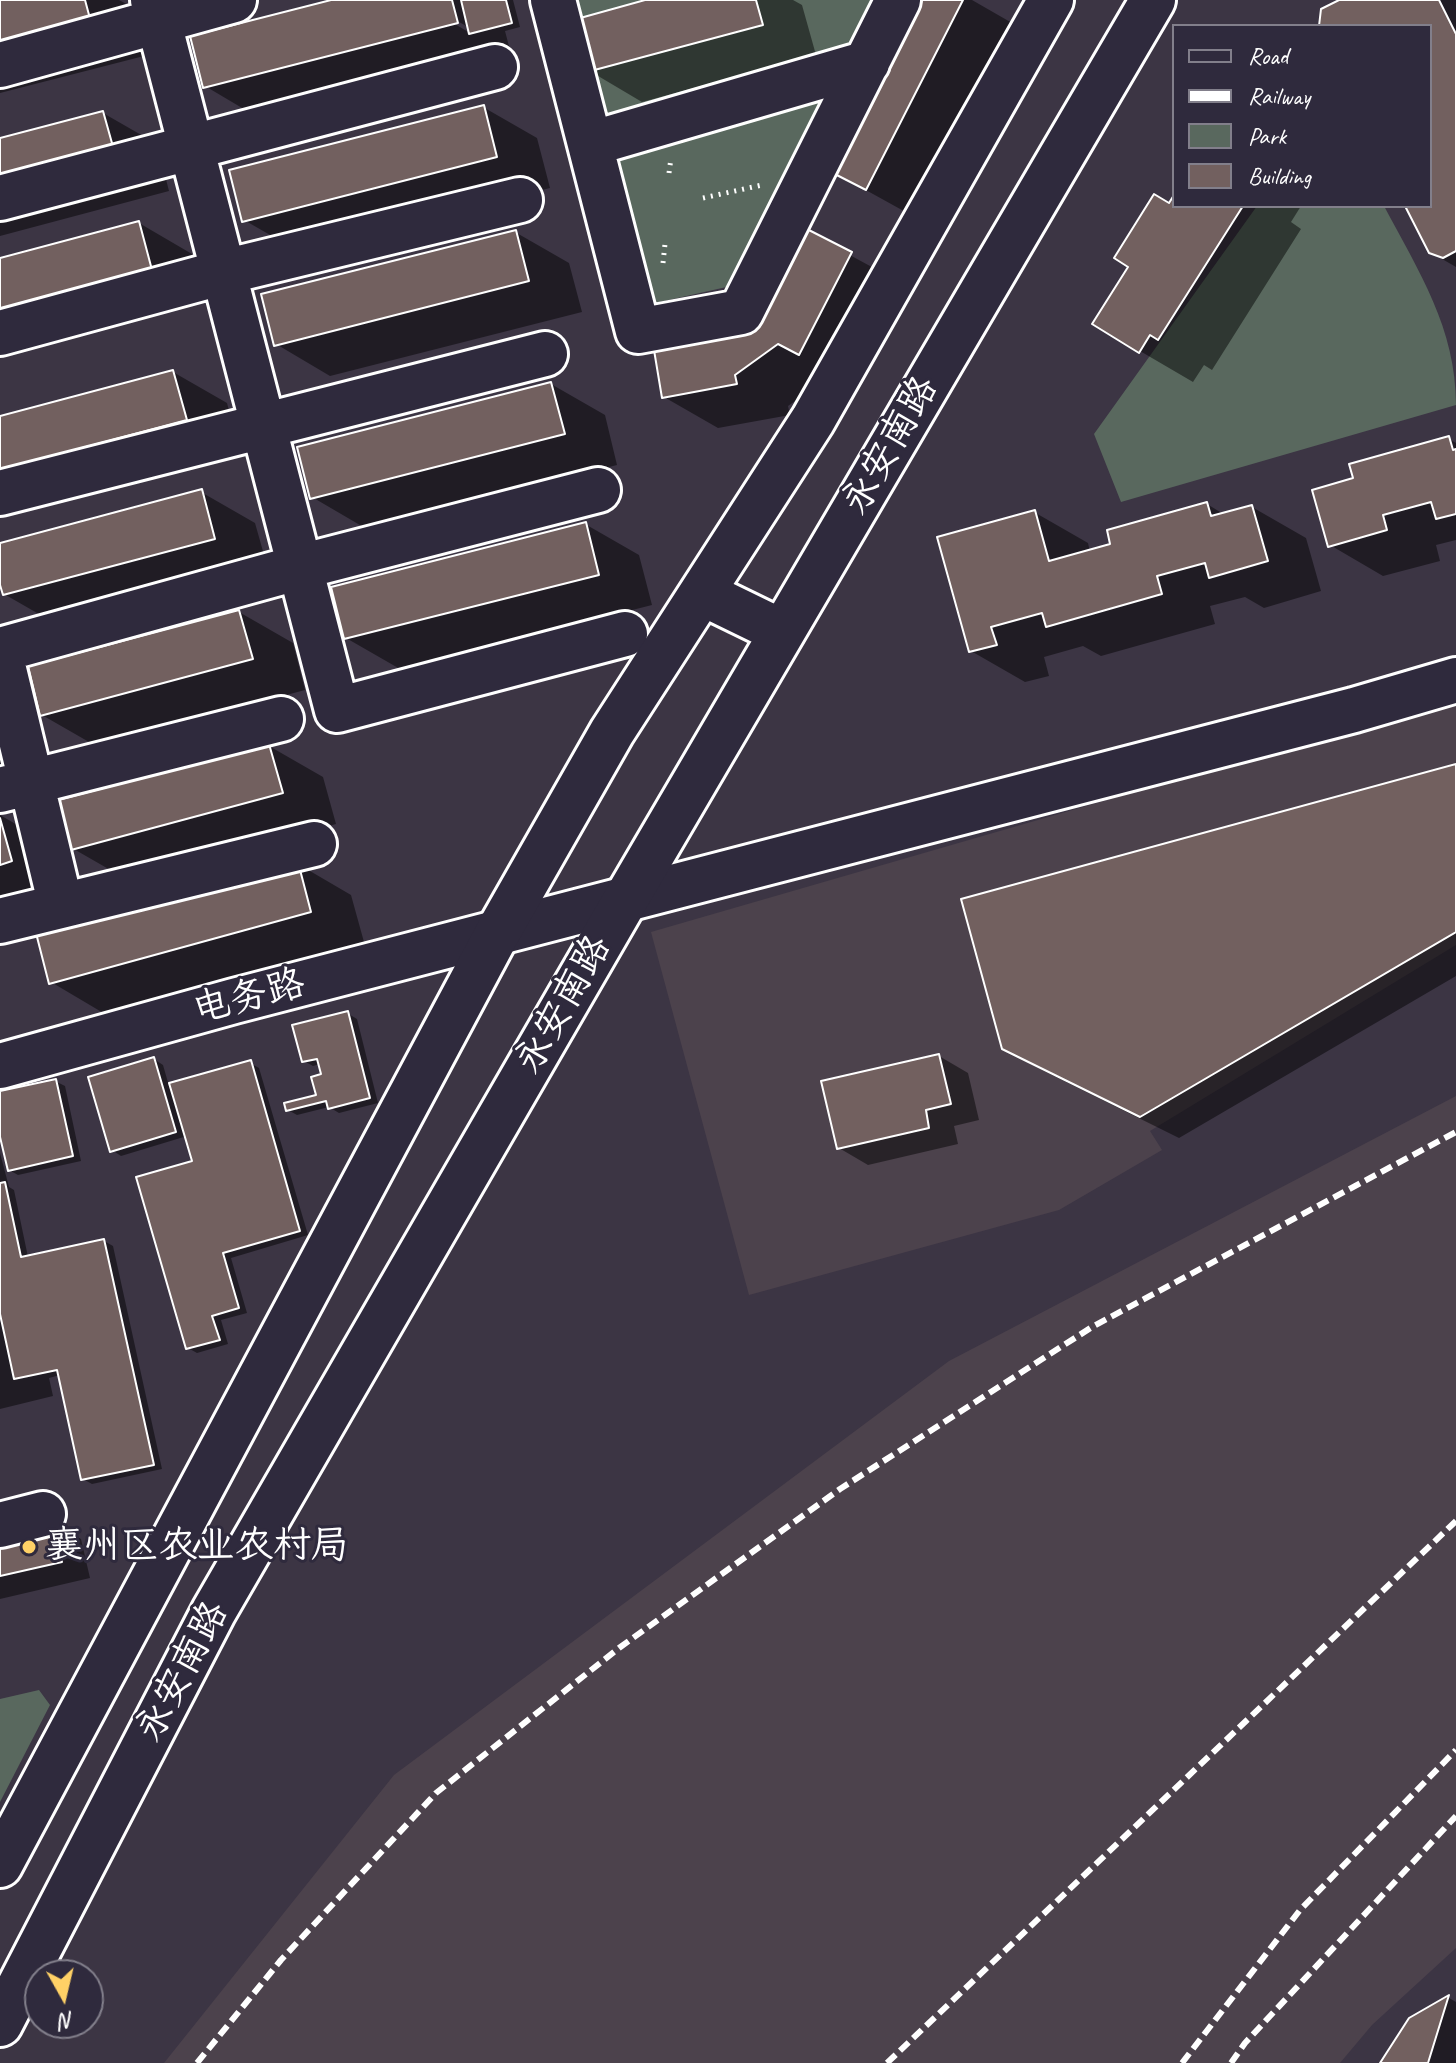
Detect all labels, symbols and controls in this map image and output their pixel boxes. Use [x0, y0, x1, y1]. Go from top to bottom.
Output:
legend [1172, 24, 1432, 208]
text: Road [1248, 41, 1288, 71]
text: Railway [1248, 81, 1310, 111]
text: Park [1248, 121, 1286, 151]
text: Building [1248, 161, 1311, 191]
street label: 永安南路 [833, 369, 949, 523]
street label: 永安南路 [506, 928, 622, 1082]
street label: 电务路 [188, 961, 310, 1035]
place label: 襄州区农业农村局 [45, 1524, 349, 1570]
marker: 襄州区农业农村局 [20, 1538, 38, 1556]
street label: 永安南路 [127, 1594, 239, 1750]
north arrow [24, 1959, 104, 2039]
text: N [58, 2006, 76, 2036]

